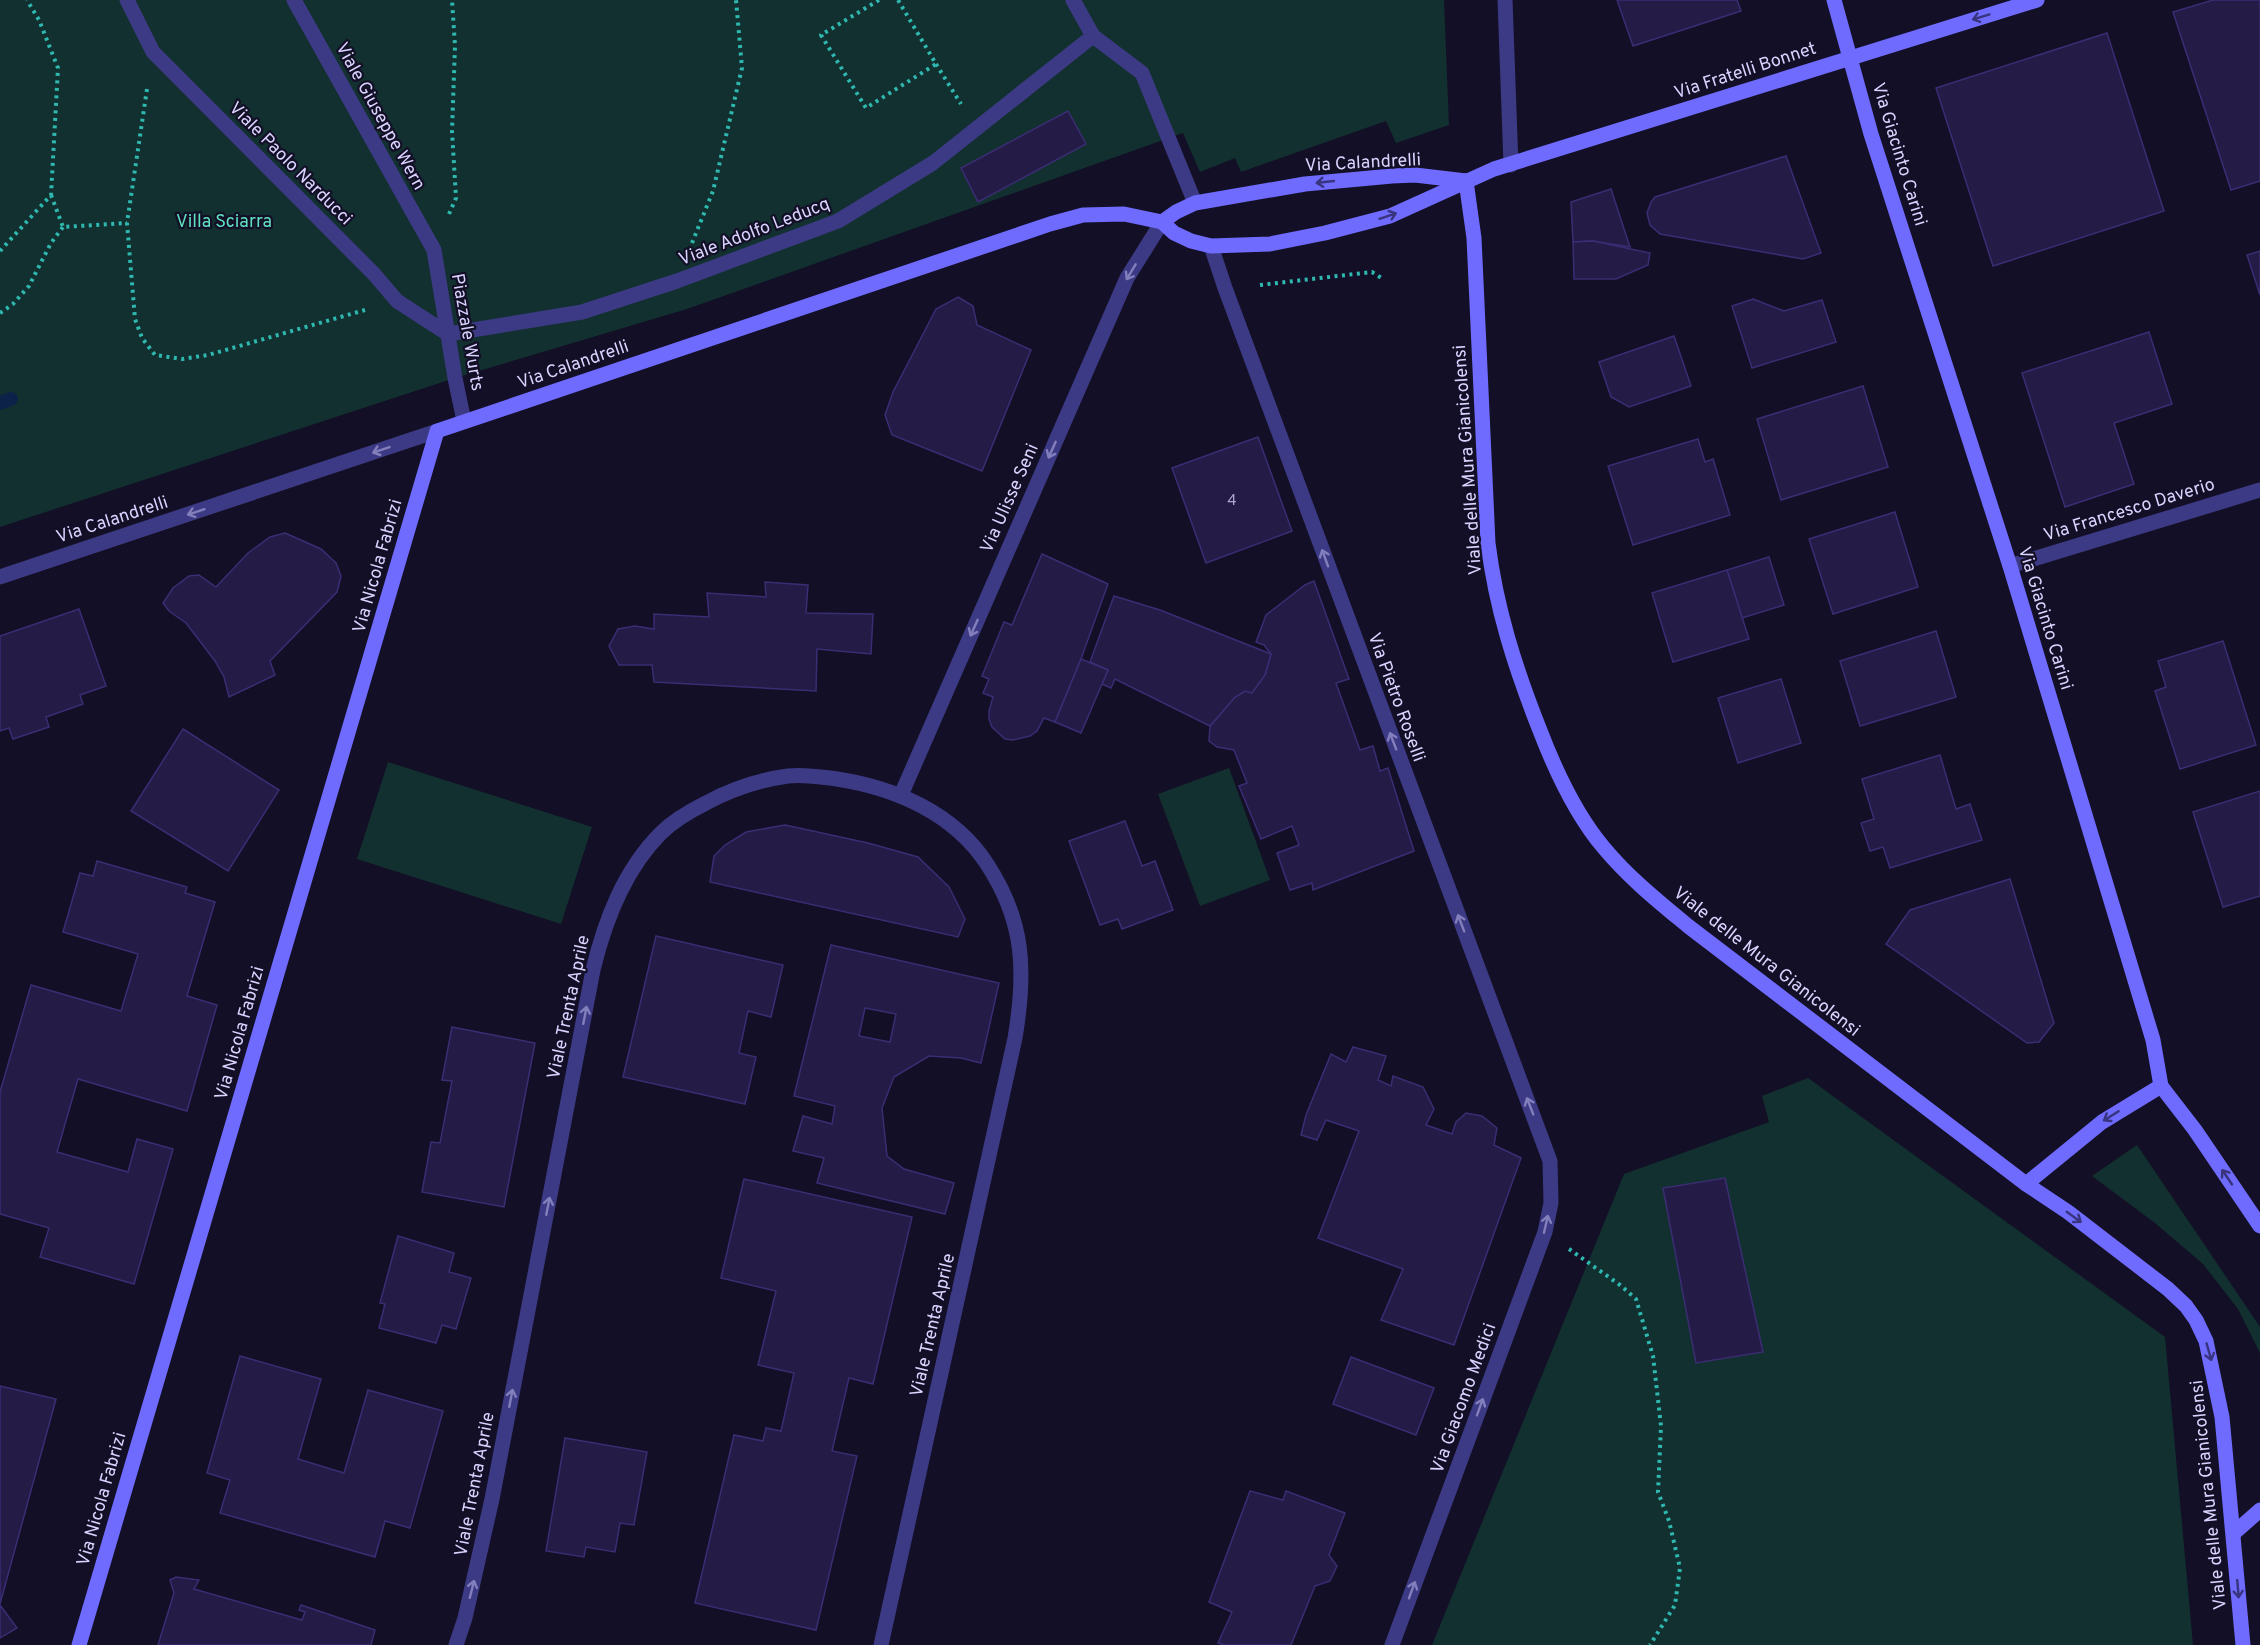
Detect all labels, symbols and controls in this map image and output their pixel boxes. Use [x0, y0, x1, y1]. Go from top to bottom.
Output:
one-way arrow [1972, 12, 1991, 23]
street label: Via Fratelli Bonnet [1671, 38, 1819, 105]
street label: Viale Giuseppe Wern [330, 39, 430, 195]
street label: Via Giacinto Carini [1866, 80, 1931, 229]
street label: Viale Paolo Narducci [223, 97, 357, 231]
street label: Via Calandrelli [1304, 149, 1422, 178]
one-way arrow [1315, 177, 1335, 188]
street label: Viale Adolfo Leducq [676, 193, 833, 272]
one-way arrow [1378, 209, 1397, 220]
park label: Villa Sciarra [176, 211, 272, 234]
one-way arrow [1125, 263, 1137, 280]
street label: Piazzale Wurts [445, 272, 488, 393]
street label: Via Calandrelli [515, 336, 632, 395]
street label: Viale delle Mura Gianicolensi [1449, 344, 1488, 576]
street label: Via Ulisse Seni [976, 440, 1045, 557]
one-way arrow [1046, 440, 1057, 458]
one-way arrow [372, 445, 391, 456]
street label: Via Francesco Daverio [2041, 473, 2218, 547]
street label: Via Calandrelli [54, 492, 171, 549]
house number: 4 [1227, 492, 1237, 511]
street label: Via Nicola Fabrizi [348, 497, 409, 636]
one-way arrow [187, 507, 206, 518]
street label: Via Giacinto Carini [2012, 544, 2077, 693]
one-way arrow [1318, 549, 1329, 568]
one-way arrow [967, 619, 979, 637]
street label: Via Pietro Roselli [1362, 630, 1430, 765]
one-way arrow [1387, 732, 1398, 751]
street label: Viale delle Mura Gianicolensi [1668, 882, 1864, 1042]
one-way arrow [1455, 915, 1466, 933]
street label: Viale Trenta Aprile [543, 933, 596, 1081]
street label: Via Nicola Fabrizi [210, 964, 271, 1103]
one-way arrow [580, 1005, 591, 1025]
one-way arrow [1523, 1097, 1534, 1116]
one-way arrow [2103, 1111, 2120, 1123]
one-way arrow [2221, 1170, 2233, 1186]
one-way arrow [543, 1197, 554, 1216]
one-way arrow [2066, 1210, 2082, 1223]
one-way arrow [1541, 1215, 1553, 1234]
street label: Viale Trenta Aprile [906, 1251, 961, 1399]
street label: Via Giacomo Medici [1427, 1320, 1502, 1477]
one-way arrow [2204, 1342, 2215, 1361]
street label: Viale delle Mura Gianicolensi [2186, 1379, 2233, 1611]
one-way arrow [506, 1388, 517, 1408]
one-way arrow [1475, 1398, 1486, 1417]
street label: Viale Trenta Aprile [450, 1410, 501, 1558]
street label: Via Nicola Fabrizi [72, 1430, 133, 1569]
one-way arrow [2233, 1578, 2244, 1598]
one-way arrow [466, 1579, 478, 1598]
one-way arrow [1408, 1581, 1419, 1600]

